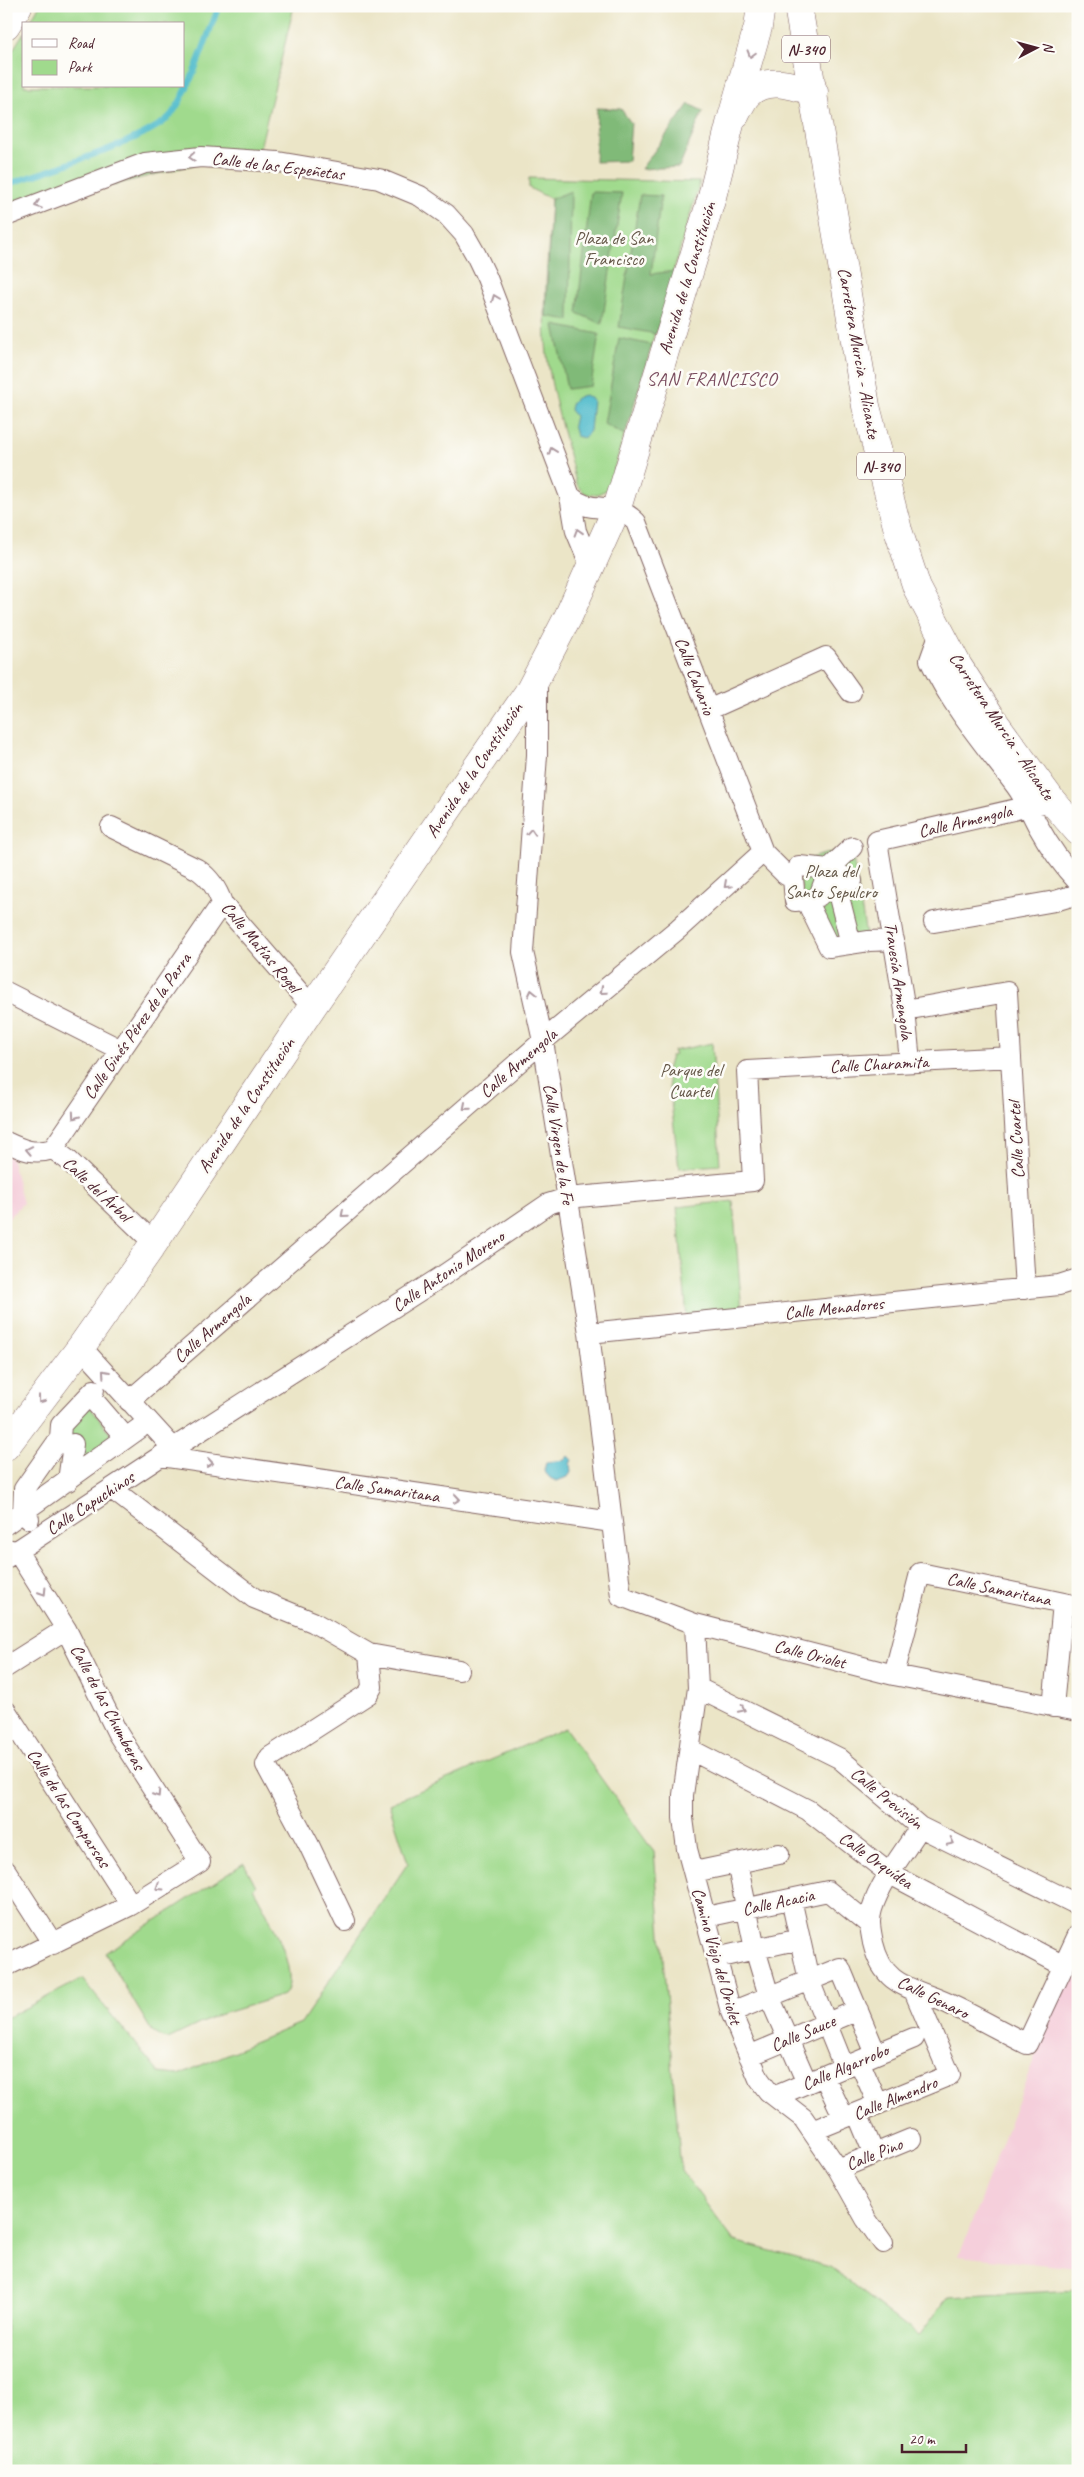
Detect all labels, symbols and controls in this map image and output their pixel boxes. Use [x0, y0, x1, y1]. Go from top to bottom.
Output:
legend [22, 22, 185, 88]
north arrow [1012, 22, 1062, 72]
text: Road [68, 34, 95, 53]
road number: N-340 [782, 36, 830, 62]
text: N [1040, 41, 1058, 54]
one-way arrow [746, 49, 756, 57]
text: Park [68, 58, 93, 77]
street label: Calle de las Espeñetas [211, 147, 347, 185]
one-way arrow [188, 152, 196, 163]
street label: Avenida de la Constitución [653, 198, 721, 357]
one-way arrow [34, 200, 43, 210]
park label: Plaza de San Francisco [575, 227, 654, 270]
street label: Carretera Murcia - Alicante [833, 266, 885, 441]
one-way arrow [491, 295, 501, 303]
district label: SAN FRANCISCO [646, 367, 779, 391]
one-way arrow [548, 447, 558, 455]
road number: N-340 [857, 452, 905, 480]
one-way arrow [573, 528, 583, 537]
street label: Calle Calvario [670, 634, 720, 720]
street label: Carretera Murcia - Alicante [944, 648, 1060, 805]
street label: Avenida de la Constitución [421, 698, 528, 842]
street label: Calle Armengola [916, 799, 1016, 842]
one-way arrow [526, 828, 537, 836]
park label: Plaza del Santo Sepulcro [785, 860, 878, 903]
one-way arrow [723, 879, 732, 888]
street label: Calle Matías Rogel [217, 897, 307, 999]
street label: Travesía Armengola [880, 921, 918, 1042]
street label: Calle Ginés Pérez de la Parra [78, 947, 197, 1103]
one-way arrow [600, 985, 609, 994]
one-way arrow [527, 989, 538, 998]
street label: Calle Armengola [475, 1022, 562, 1103]
street label: Avenida de la Constitución [193, 1033, 300, 1177]
street label: Calle Charamita [829, 1050, 931, 1078]
park label: Parque del Cuartel [660, 1059, 725, 1102]
street label: Calle Virgen de la Fe [539, 1082, 580, 1207]
street label: Calle Cuartel [1003, 1098, 1029, 1179]
one-way arrow [463, 1101, 472, 1110]
one-way arrow [72, 1111, 81, 1120]
one-way arrow [24, 1146, 33, 1156]
street label: Calle del Árbol [58, 1152, 138, 1228]
one-way arrow [340, 1208, 349, 1217]
street label: Calle Antonio Moreno [388, 1225, 510, 1317]
street label: Calle Armengola [169, 1287, 256, 1368]
street label: Calle Menadores [783, 1292, 886, 1324]
one-way arrow [102, 1370, 111, 1379]
one-way arrow [38, 1394, 47, 1404]
one-way arrow [206, 1457, 214, 1468]
street label: Calle Capuchinos [42, 1465, 140, 1540]
street label: Calle Samaritana [333, 1471, 442, 1507]
one-way arrow [453, 1493, 461, 1504]
street label: Calle Samaritana [945, 1567, 1054, 1611]
one-way arrow [37, 1587, 47, 1596]
street label: Calle Oriolet [772, 1635, 850, 1674]
street label: Calle de las Chumberas [66, 1641, 151, 1775]
one-way arrow [737, 1703, 746, 1713]
street label: Calle de las Comparsas [22, 1745, 117, 1873]
street label: Calle Previsión [846, 1762, 928, 1834]
one-way arrow [151, 1789, 160, 1798]
street label: Calle Orquídea [835, 1827, 919, 1894]
one-way arrow [946, 1836, 955, 1847]
one-way arrow [155, 1881, 164, 1891]
street label: Calle Acacia [740, 1883, 818, 1920]
street label: Camino Viejo del Oriolet [687, 1885, 748, 2029]
street label: Calle Genaro [894, 1970, 974, 2024]
street label: Calle Sauce [767, 2009, 840, 2056]
street label: Calle Algarrobo [798, 2038, 893, 2095]
street label: Calle Almendro [850, 2071, 942, 2125]
street label: Calle Pino [843, 2132, 907, 2175]
scale bar [902, 2422, 965, 2454]
text: 20 m [909, 2430, 936, 2449]

